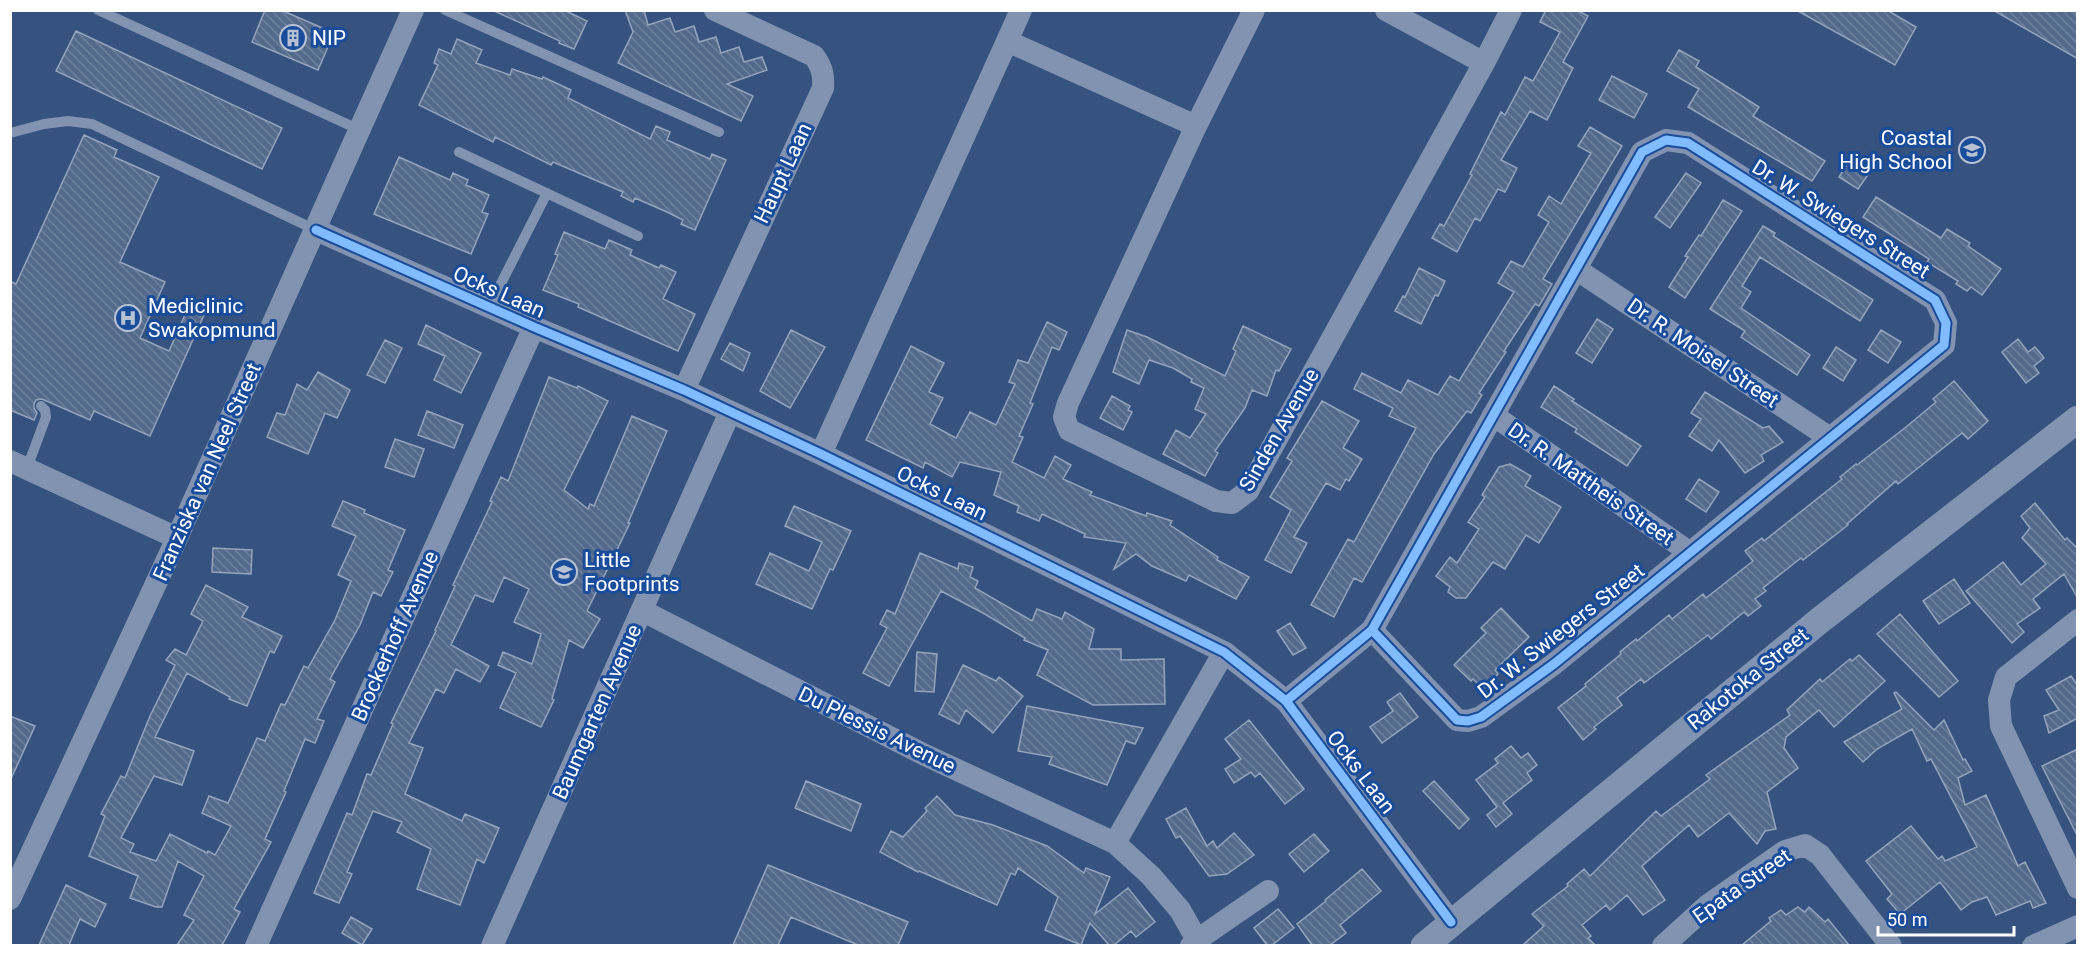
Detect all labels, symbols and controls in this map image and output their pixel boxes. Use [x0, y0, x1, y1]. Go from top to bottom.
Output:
building icon: NIP [278, 23, 308, 53]
place label: NIP [312, 26, 346, 50]
street label: Haupt Laan [749, 119, 817, 227]
place label: Coastal High School [1839, 126, 1952, 174]
school or university icon: Coastal High School [1957, 135, 1987, 165]
street label: Dr. W. Swiegers Street [1748, 155, 1934, 283]
street label: Ocks Laan [449, 261, 549, 323]
place label: Mediclinic Swakopmund [148, 294, 276, 342]
street label: Dr. R. Moisel Street [1623, 294, 1783, 413]
hospital icon: Mediclinic Swakopmund [113, 303, 143, 333]
street label: Franziska van Neel Street [148, 359, 266, 585]
street label: Sinden Avenue [1234, 364, 1324, 496]
street label: Dr. R. Mattheis Street [1504, 418, 1679, 550]
street label: Ocks Laan [893, 461, 991, 525]
street label: Brockerhoff Avenue [347, 547, 443, 725]
place label: Little Footprints [584, 548, 680, 596]
school or university icon: Little Footprints [549, 557, 579, 587]
street label: Dr. W. Swiegers Street [1473, 559, 1649, 703]
street label: Baumgarten Avenue [548, 621, 646, 803]
street label: Rakotoka Street [1683, 623, 1813, 735]
street label: Du Plessis Avenue [795, 682, 959, 778]
street label: Ocks Laan [1322, 726, 1400, 818]
street label: Epata Street [1688, 843, 1796, 929]
scale bar [1878, 899, 2014, 937]
text: 50 m [1887, 909, 1927, 930]

